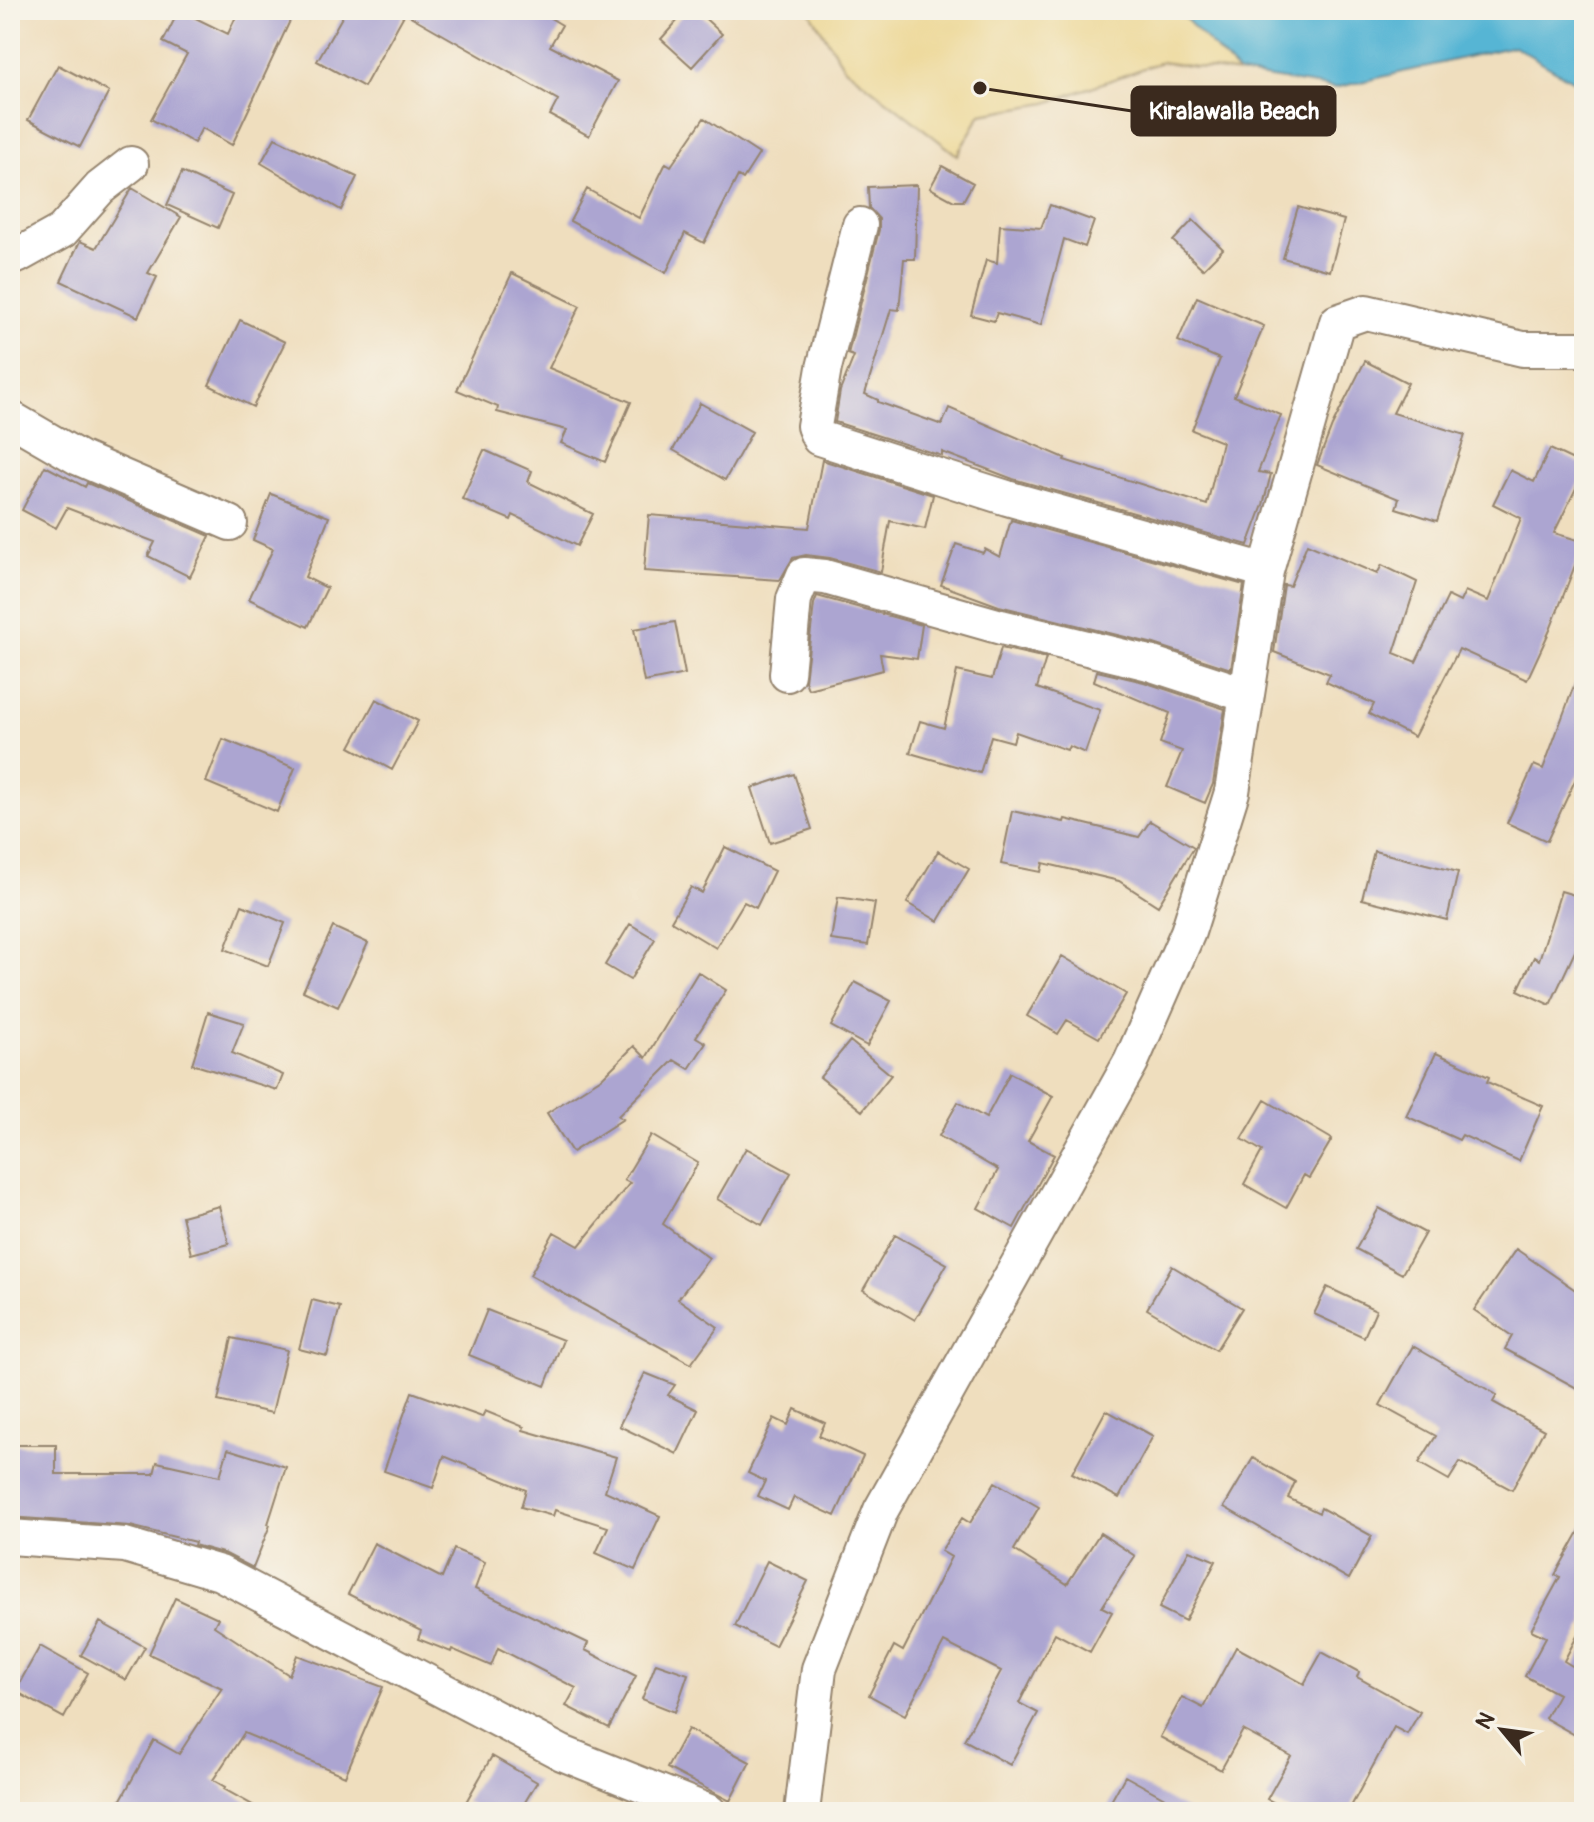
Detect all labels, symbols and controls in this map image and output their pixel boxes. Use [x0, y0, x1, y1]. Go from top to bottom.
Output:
callout: Kiralawalla Beach [1132, 87, 1335, 135]
text: Kiralawalla Beach [1149, 97, 1319, 126]
north arrow [1462, 1690, 1542, 1770]
text: N [1470, 1707, 1501, 1734]

